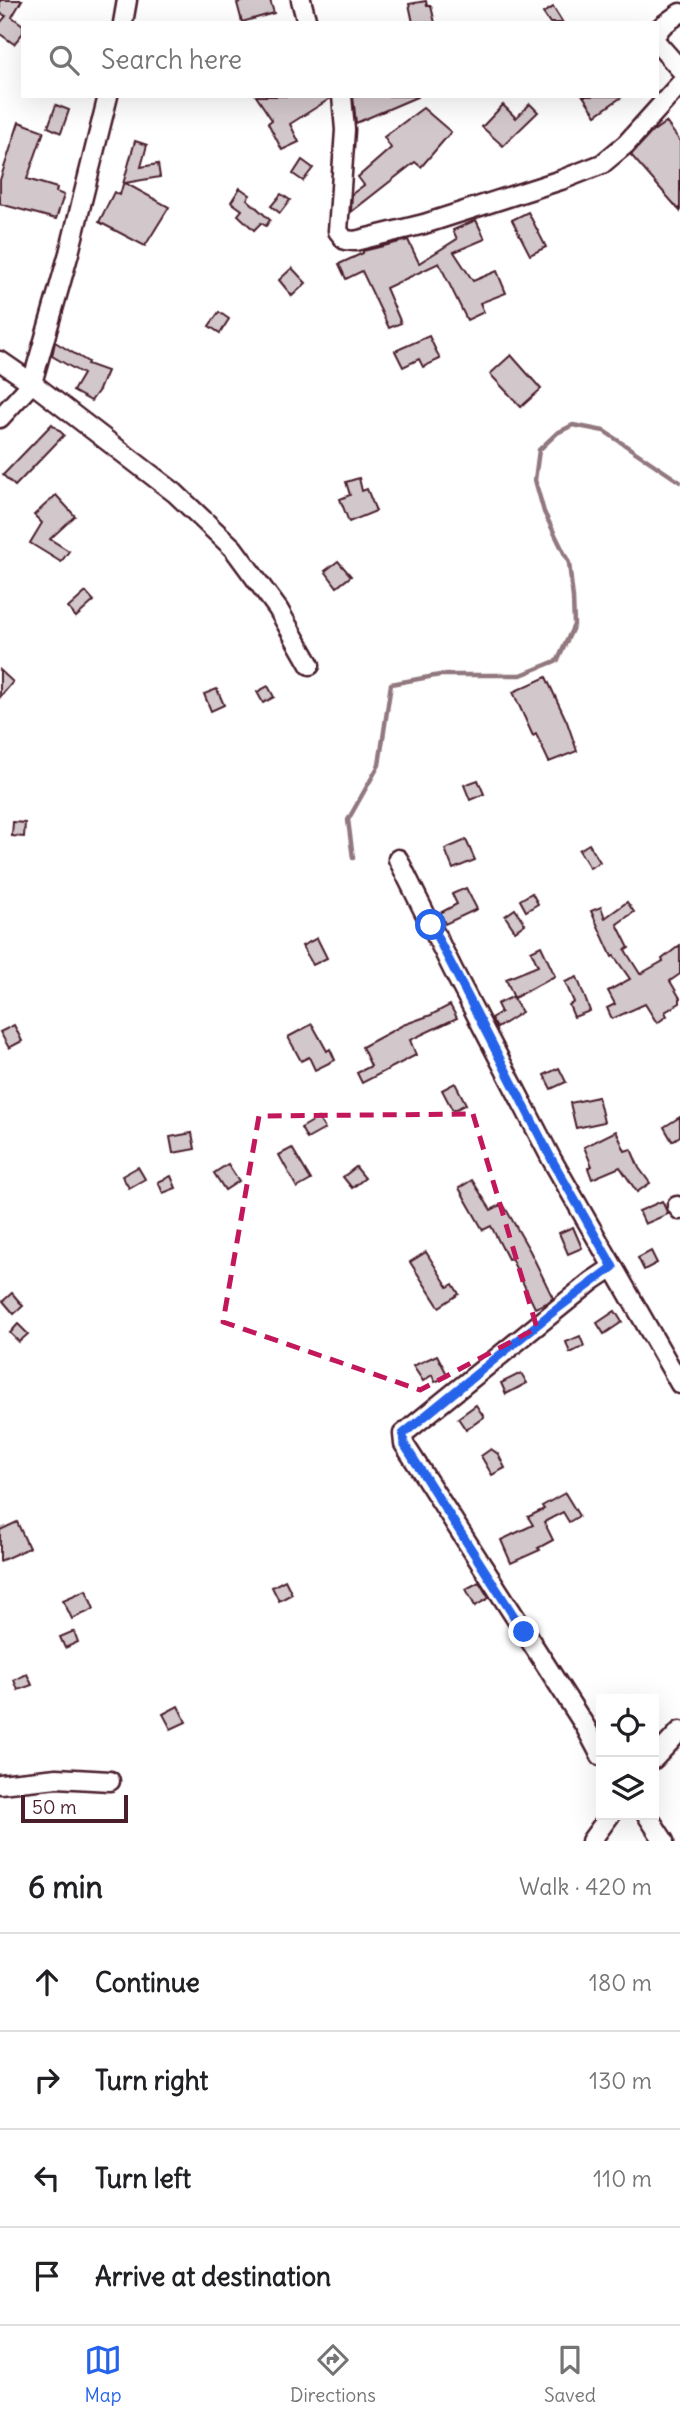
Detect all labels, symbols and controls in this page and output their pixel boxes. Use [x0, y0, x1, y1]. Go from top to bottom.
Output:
search box [21, 21, 659, 98]
icon: search [45, 41, 83, 79]
text: Search here [101, 43, 242, 76]
route start [415, 909, 446, 940]
route end [508, 1616, 539, 1647]
map controls [596, 1694, 659, 1820]
button: locate [596, 1694, 659, 1757]
button: layers [596, 1757, 659, 1820]
scale bar [21, 1792, 128, 1824]
text: 50 m [32, 1795, 77, 1819]
text: 6 min [28, 1868, 103, 1906]
text: Walk · 420 m [519, 1872, 652, 1901]
icon: ahead [28, 1963, 66, 2001]
text: Continue [95, 1966, 200, 1999]
text: 180 m [589, 1968, 652, 1997]
icon: right [28, 2061, 66, 2099]
text: Turn right [95, 2064, 208, 2097]
text: 130 m [589, 2066, 652, 2095]
icon: left [28, 2159, 66, 2197]
text: Turn left [95, 2162, 191, 2195]
text: 110 m [593, 2164, 652, 2193]
icon: arrive [28, 2257, 66, 2295]
text: Arrive at destination [95, 2260, 331, 2293]
tab: Map [84, 2341, 122, 2407]
tab: Directions [290, 2341, 376, 2407]
tab: Saved [544, 2341, 596, 2407]

